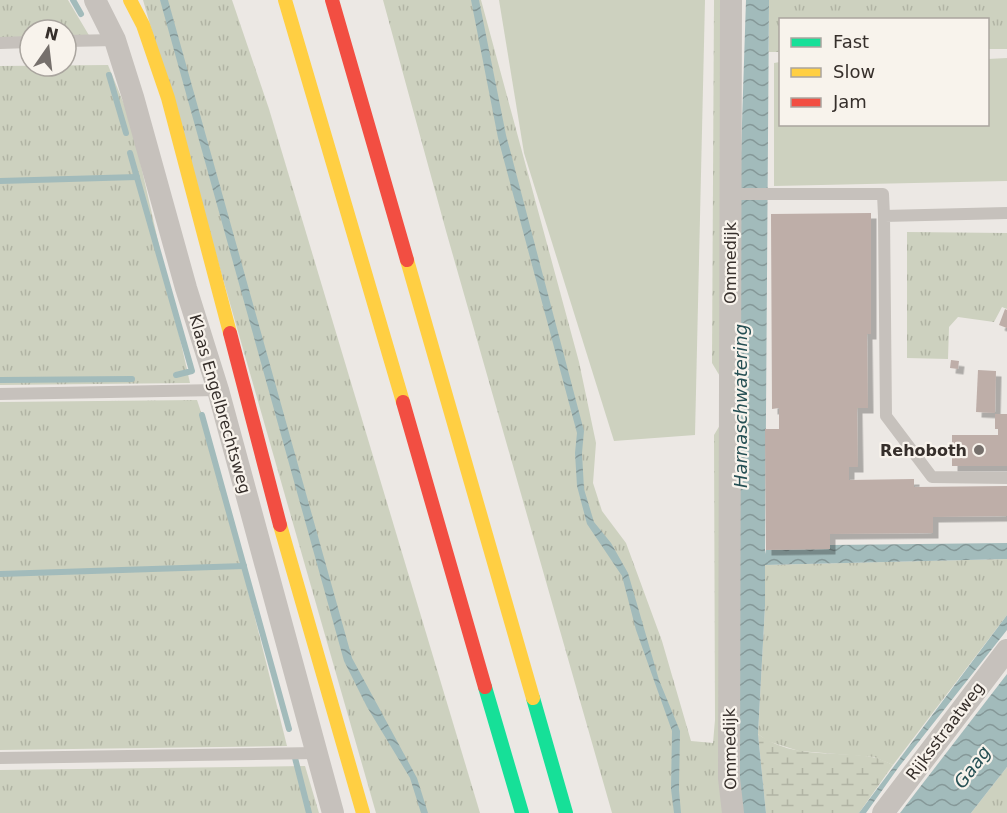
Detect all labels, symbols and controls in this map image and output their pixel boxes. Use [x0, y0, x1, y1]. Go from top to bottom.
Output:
north arrow [18, 18, 78, 78]
legend [779, 18, 989, 126]
text: N [43, 23, 60, 45]
text: Fast [833, 31, 869, 52]
text: Slow [833, 61, 875, 82]
text: Jam [832, 91, 867, 112]
street label: Ommedijk [721, 221, 740, 304]
street label: Klaas Engelbrechtsweg [185, 312, 255, 496]
water label: Harnaschwatering [730, 324, 751, 488]
place label: Rehoboth [880, 441, 967, 460]
marker: Rehoboth [972, 443, 986, 457]
street label: Rijksstraatweg [902, 678, 988, 784]
street label: Ommedijk [720, 707, 740, 790]
water label: Gaag [949, 742, 995, 792]

